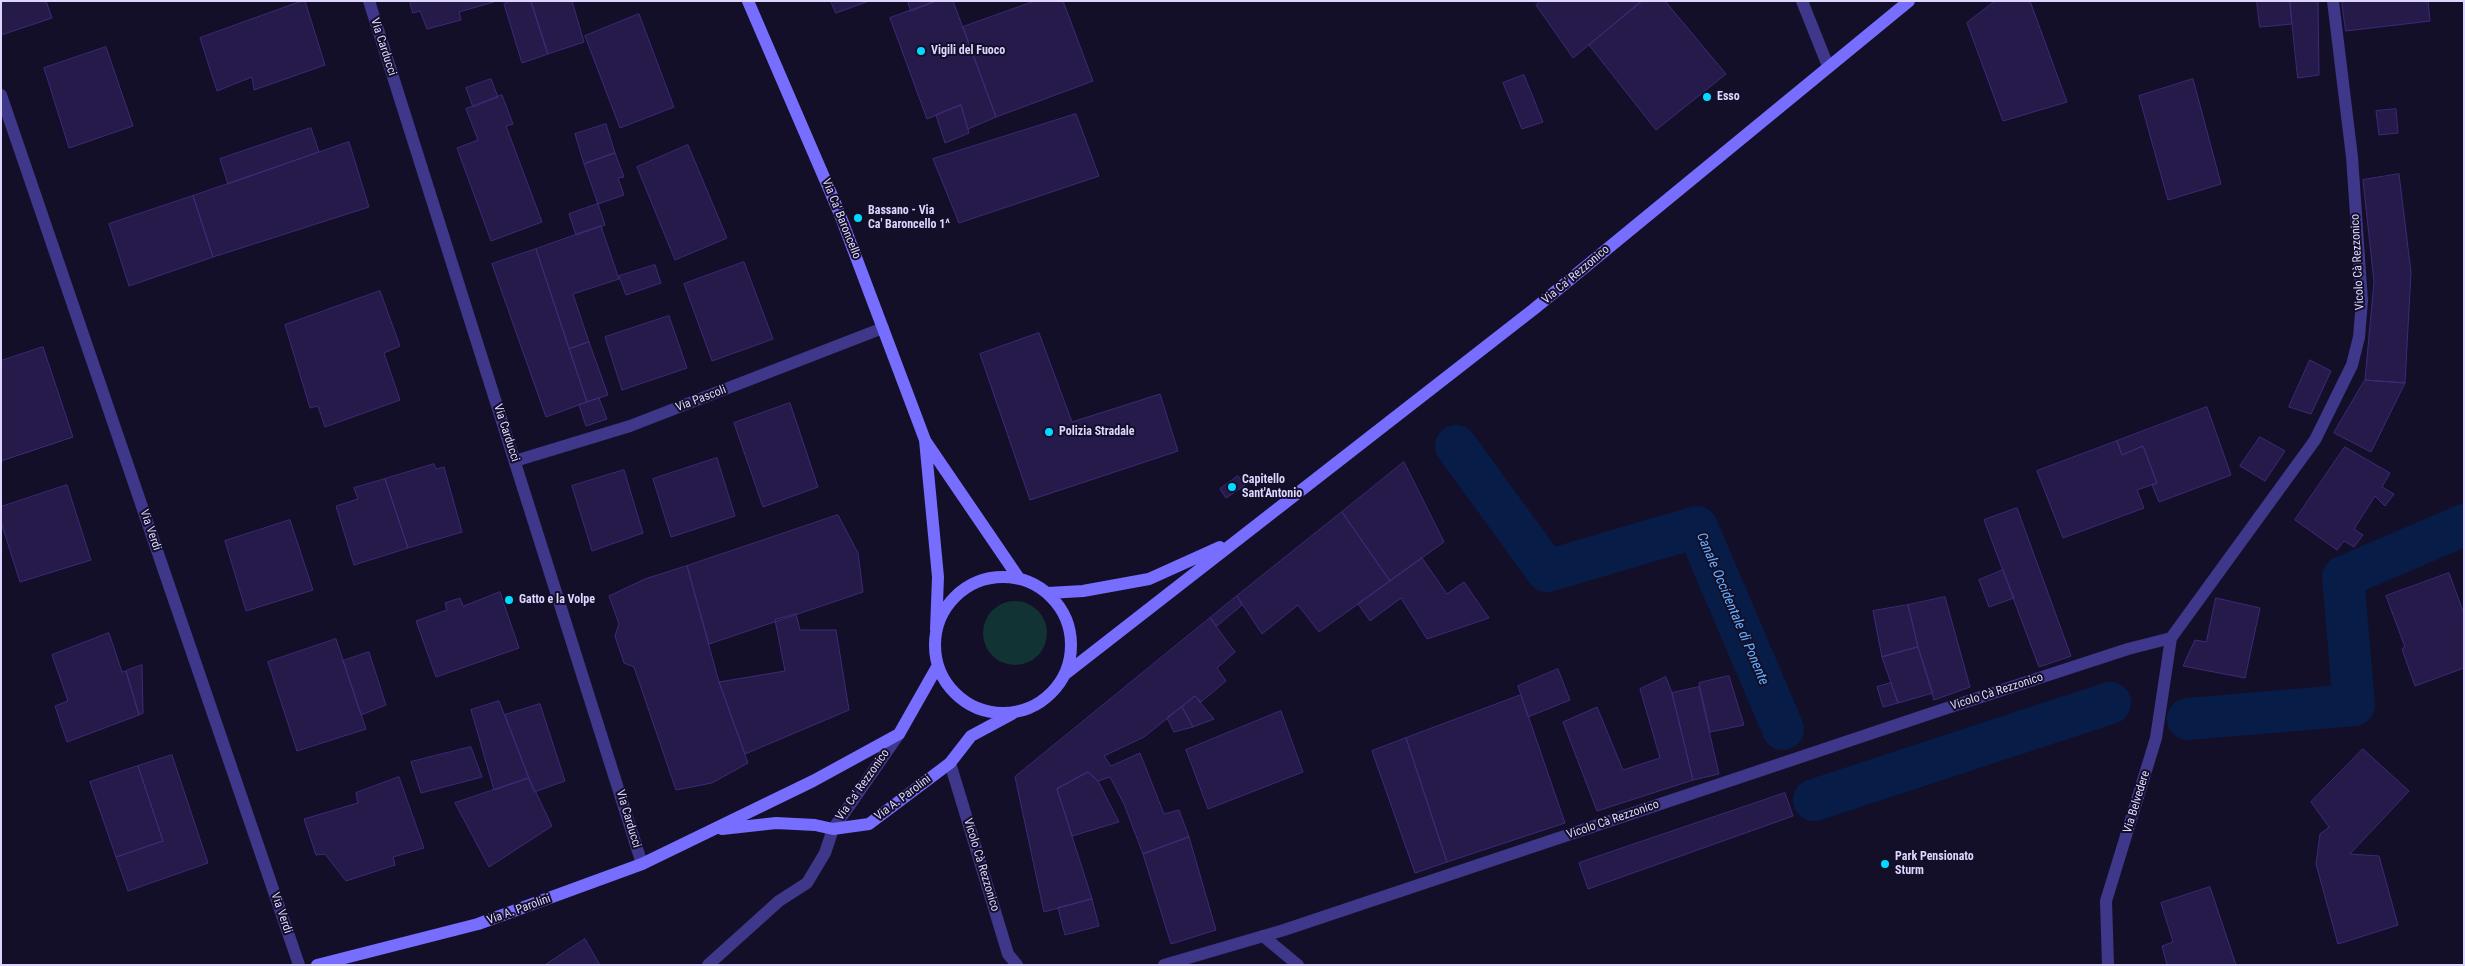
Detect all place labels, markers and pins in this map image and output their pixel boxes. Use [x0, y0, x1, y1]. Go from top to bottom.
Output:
place label: Vigili del Fuoco [931, 44, 1005, 58]
marker: Vigili del Fuoco [915, 45, 927, 57]
place label: Esso [1717, 90, 1740, 104]
marker: Esso [1701, 91, 1713, 103]
place label: Bassano - Via Ca' Baroncello 1^ [868, 204, 950, 232]
marker: Bassano - Via Ca' Baroncello 1^ [852, 212, 864, 224]
place label: Polizia Stradale [1059, 425, 1135, 439]
marker: Polizia Stradale [1043, 426, 1055, 438]
place label: Capitello Sant'Antonio [1242, 473, 1302, 501]
marker: Capitello Sant'Antonio [1226, 481, 1238, 493]
place label: Gatto e la Volpe [519, 593, 595, 607]
marker: Gatto e la Volpe [503, 594, 515, 606]
place label: Park Pensionato Sturm [1895, 850, 1974, 878]
marker: Park Pensionato Sturm [1879, 858, 1891, 870]

